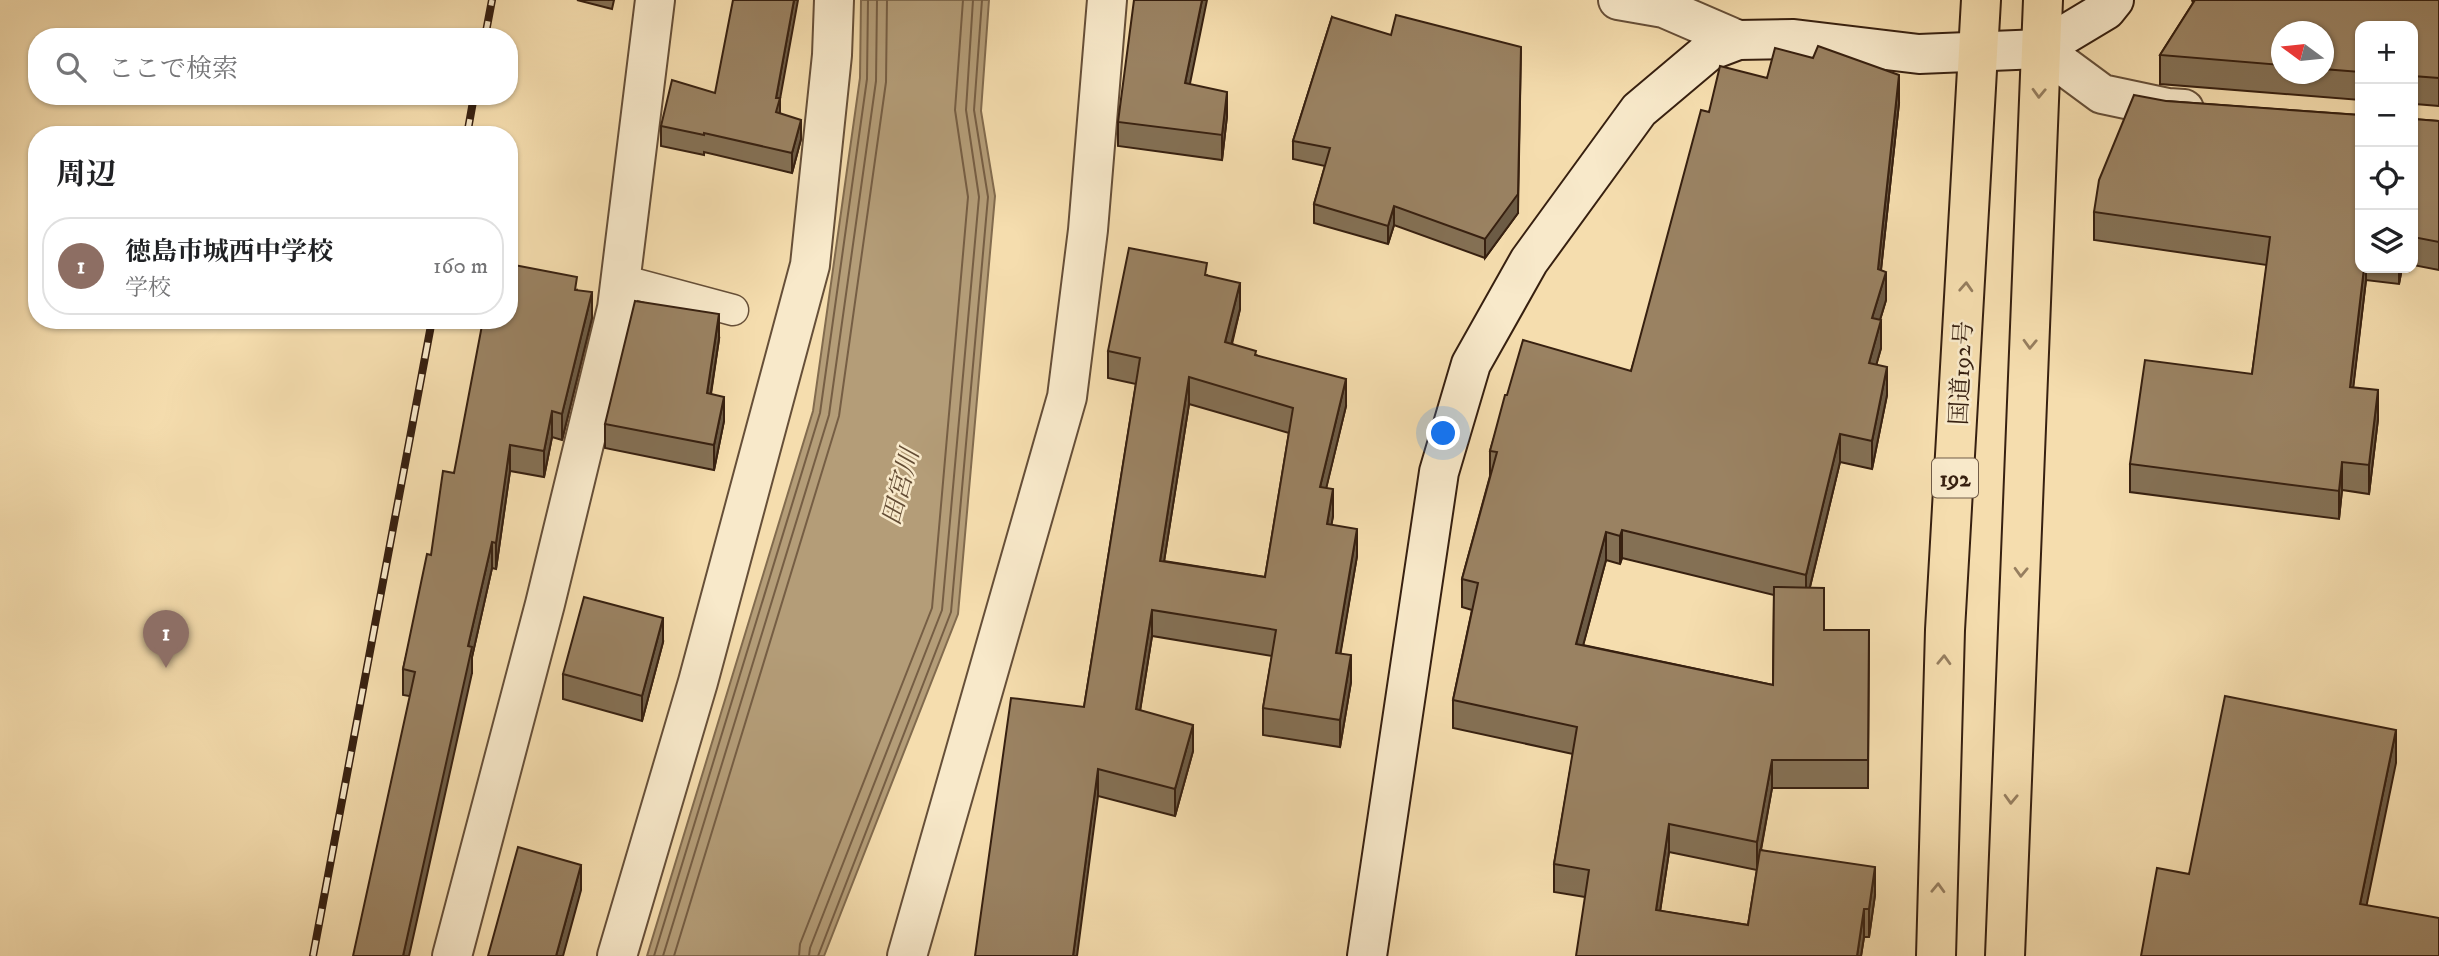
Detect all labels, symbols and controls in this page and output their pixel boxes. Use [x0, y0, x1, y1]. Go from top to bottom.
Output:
north arrow [2271, 21, 2334, 84]
map controls [2355, 21, 2418, 273]
button: + [2355, 21, 2418, 84]
search box [28, 28, 518, 105]
icon: search [52, 48, 90, 86]
text: ここで検索 [108, 53, 238, 86]
button: − [2355, 84, 2418, 147]
one-way arrow [2032, 87, 2047, 98]
button: locate [2355, 147, 2418, 210]
text: 周辺 [56, 157, 116, 194]
button: layers [2355, 210, 2418, 273]
text: 徳島市城西中学校 [125, 236, 333, 269]
text: 1 [77, 252, 85, 281]
text: 160 m [433, 252, 488, 281]
text: 学校 [125, 274, 171, 303]
one-way arrow [1959, 281, 1974, 292]
street label: 国道192号 [1944, 320, 1980, 426]
one-way arrow [2022, 339, 2037, 350]
your location [1426, 416, 1460, 450]
water label: 田宮川 [875, 443, 928, 529]
road number: 192 [1932, 458, 1978, 498]
one-way arrow [2013, 567, 2028, 578]
pin: 1 [143, 610, 189, 668]
one-way arrow [1937, 655, 1952, 666]
one-way arrow [2004, 794, 2019, 805]
one-way arrow [1930, 882, 1945, 893]

